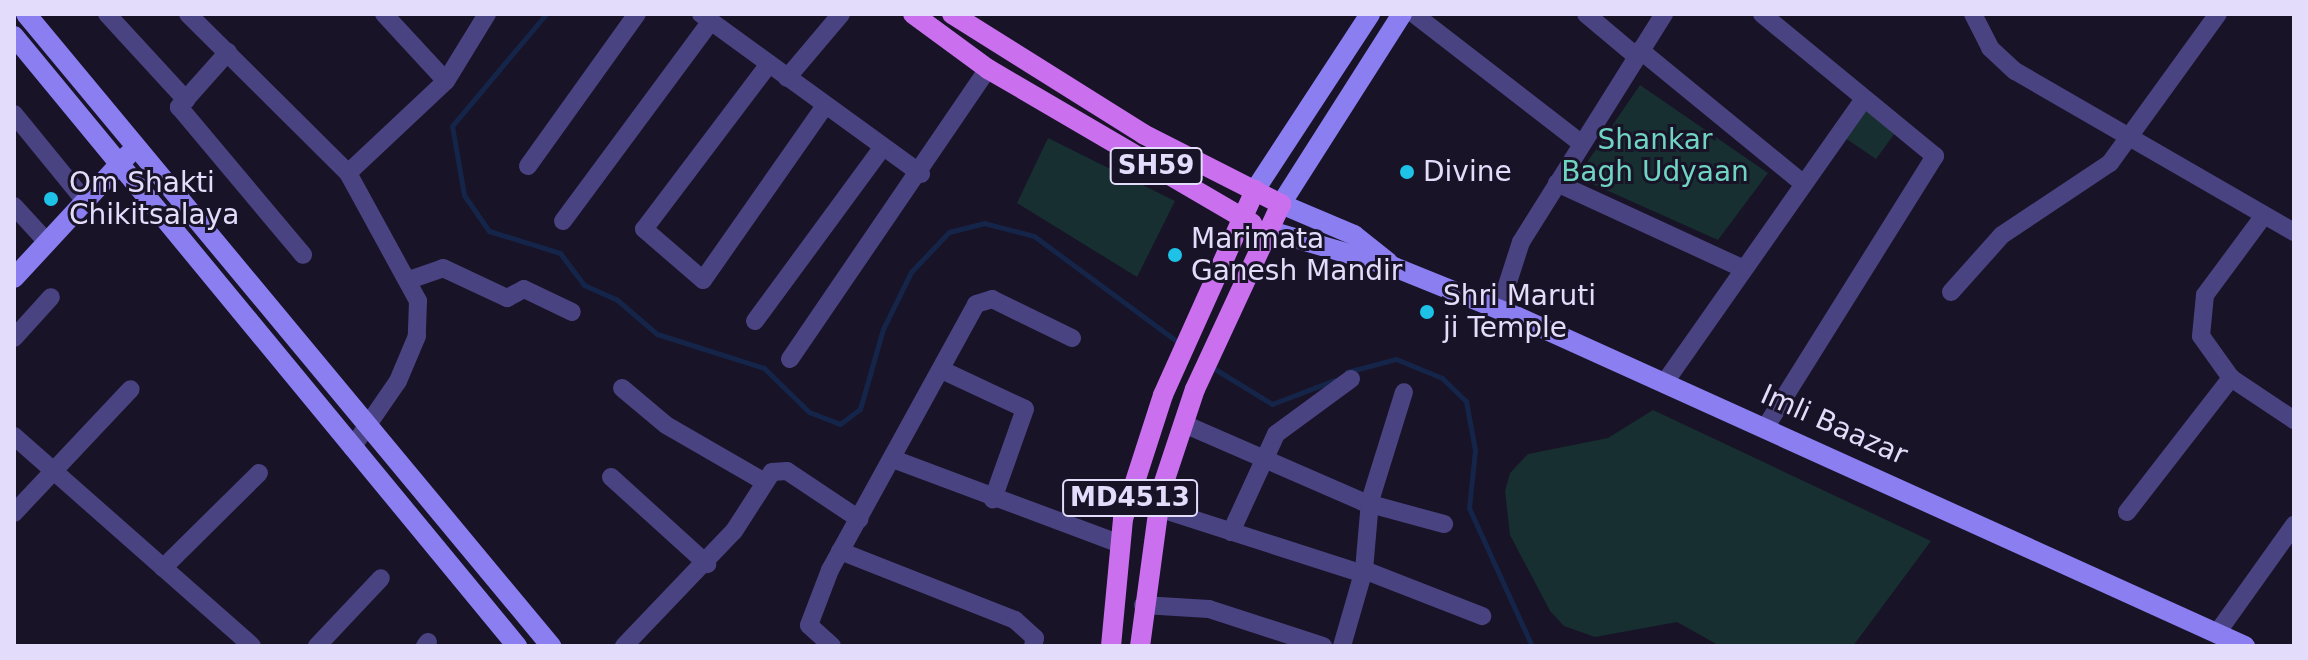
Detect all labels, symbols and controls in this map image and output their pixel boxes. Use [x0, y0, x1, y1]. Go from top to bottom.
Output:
park label: Shankar Bagh Udyaan [1561, 123, 1749, 189]
road number: SH59 [1108, 144, 1204, 188]
place label: Divine [1423, 155, 1512, 189]
marker: Divine [1398, 163, 1416, 181]
place label: Om Shakti Chikitsalaya [69, 166, 239, 232]
marker: Om Shakti Chikitsalaya [40, 188, 62, 210]
place label: Marimata Ganesh Mandir [1191, 222, 1402, 288]
marker: Marimata Ganesh Mandir [1166, 246, 1184, 264]
place label: Shri Maruti ji Temple [1443, 279, 1596, 345]
marker: Shri Maruti ji Temple [1418, 303, 1436, 321]
street label: Imli Baazar [1756, 378, 1912, 472]
road number: MD4513 [1062, 476, 1198, 520]

